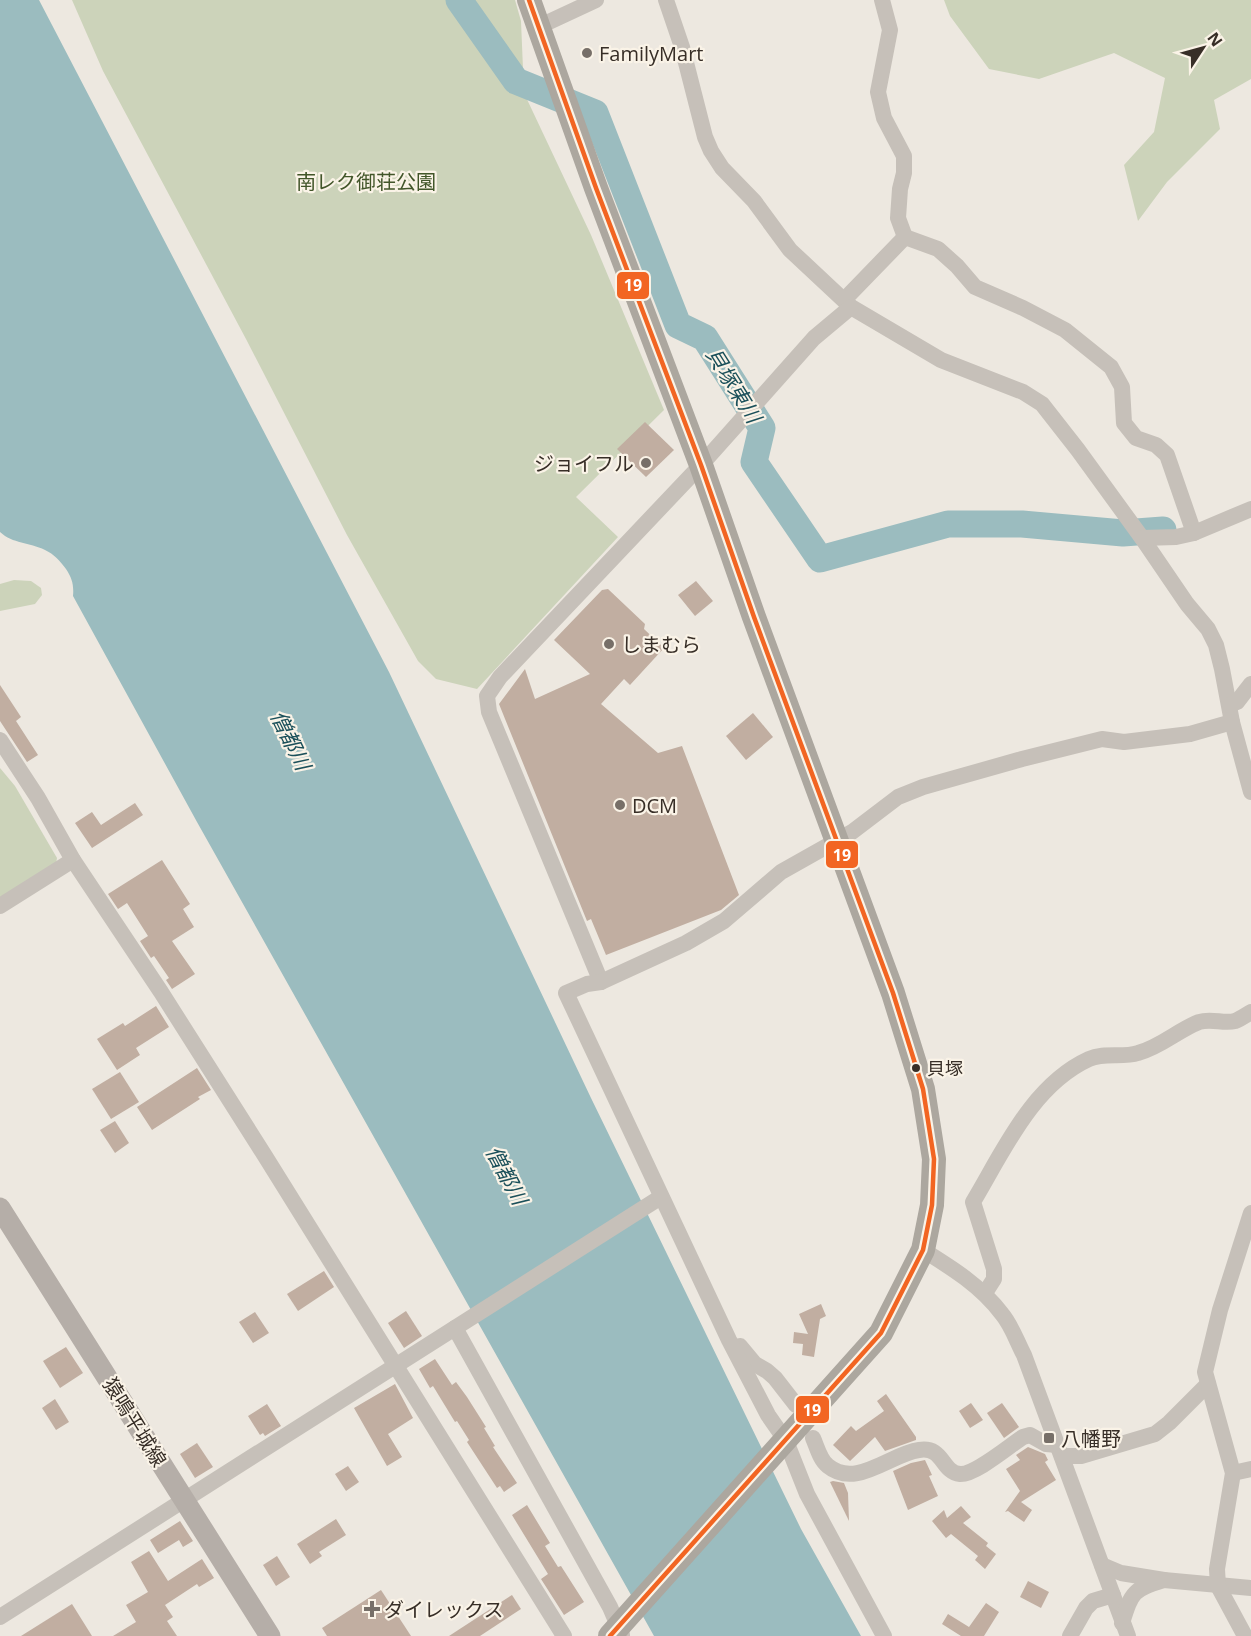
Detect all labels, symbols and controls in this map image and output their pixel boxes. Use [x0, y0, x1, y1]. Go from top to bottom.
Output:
north arrow [1173, 18, 1233, 78]
text: N [1202, 27, 1228, 51]
place label: FamilyMart [599, 40, 703, 67]
marker: FamilyMart [580, 46, 594, 60]
park label: 南レク御荘公園 [296, 168, 436, 195]
line badge: 19 [616, 271, 650, 300]
text: 19 [624, 274, 642, 296]
water label: 貝塚東川 [700, 342, 769, 430]
place label: ジョイフル [534, 450, 634, 477]
marker: ジョイフル [639, 456, 653, 470]
place label: しまむら [621, 631, 701, 658]
marker: しまむら [602, 637, 616, 651]
water label: 僧都川 [265, 706, 318, 776]
place label: DCM [632, 792, 677, 819]
marker: DCM [613, 798, 627, 812]
line badge: 19 [825, 840, 859, 869]
text: 19 [833, 844, 851, 866]
place label: 貝塚 [927, 1056, 963, 1080]
marker: 貝塚 [910, 1062, 922, 1074]
water label: 僧都川 [480, 1141, 535, 1211]
street label: 猿鳴平城線 [97, 1372, 173, 1472]
line badge: 19 [795, 1395, 830, 1424]
text: 19 [803, 1399, 821, 1421]
place label: 八幡野 [1061, 1425, 1121, 1452]
marker: 八幡野 [1042, 1431, 1056, 1445]
place label: ダイレックス [384, 1596, 503, 1623]
marker: ダイレックス [365, 1602, 379, 1616]

